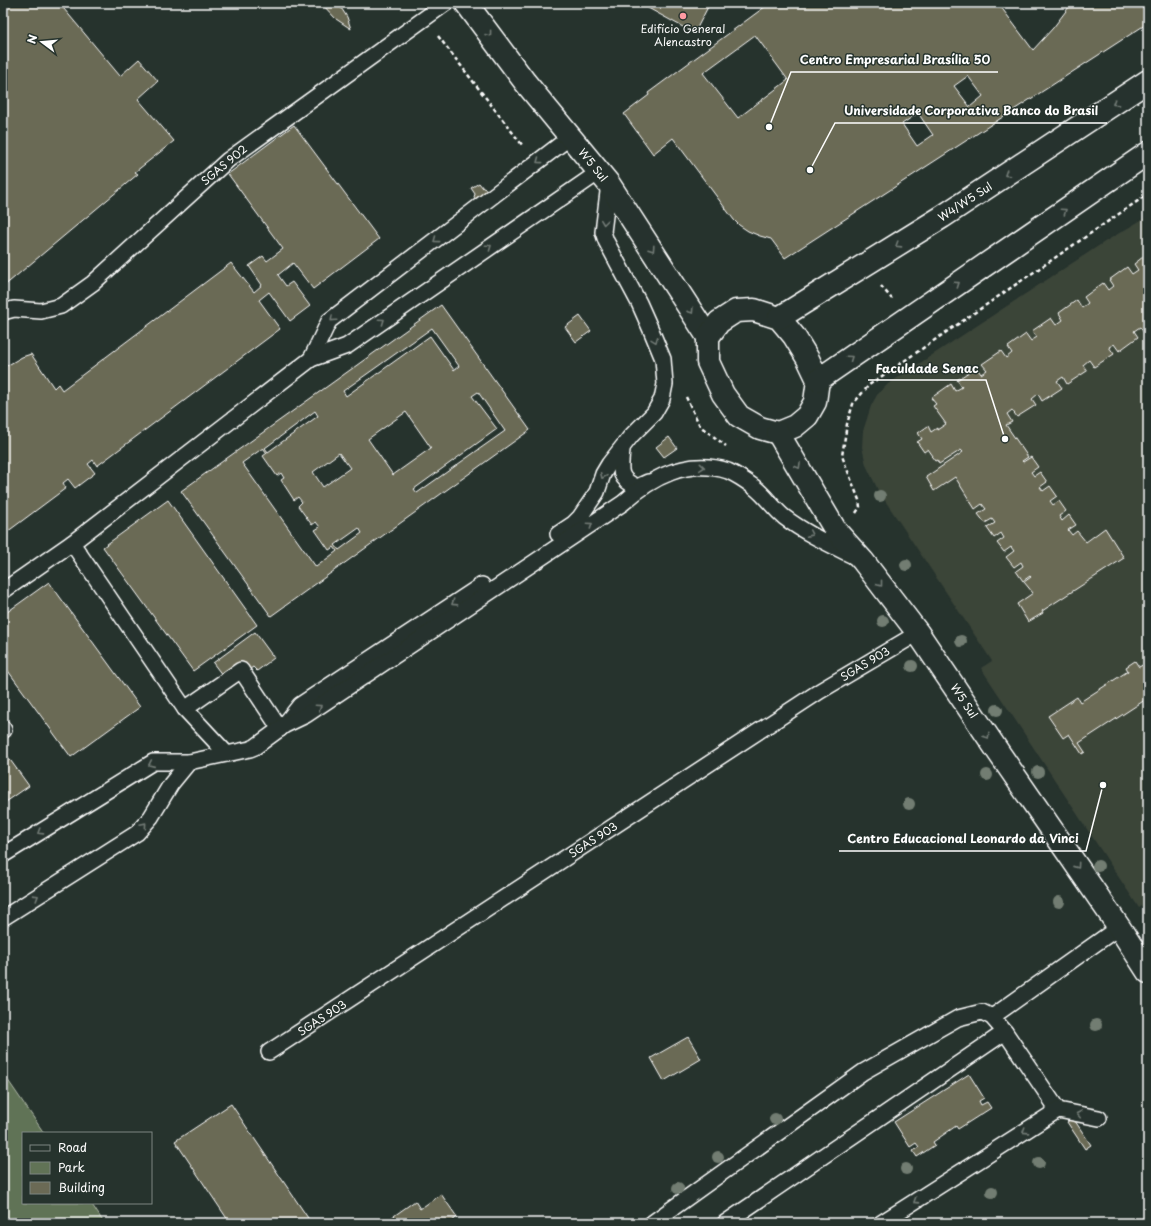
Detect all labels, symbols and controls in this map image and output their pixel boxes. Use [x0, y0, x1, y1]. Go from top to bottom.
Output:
marker: Edifício General Alencastro [678, 11, 688, 21]
place label: Edifício General Alencastro [641, 20, 725, 50]
north arrow [22, 22, 62, 62]
one-way arrow [484, 30, 491, 37]
text: N [23, 32, 41, 46]
callout: Centro Empresarial Brasília 50 [791, 48, 998, 72]
text: Centro Empresarial Brasília 50 [800, 50, 990, 68]
one-way arrow [1113, 98, 1120, 105]
callout: Universidade Corporativa Banco do Brasil [835, 99, 1107, 123]
text: Universidade Corporativa Banco do Brasil [844, 101, 1098, 119]
street label: SGAS 902 [197, 140, 251, 189]
street label: W5 Sul [575, 144, 612, 185]
one-way arrow [537, 156, 544, 163]
one-way arrow [1004, 170, 1011, 177]
street label: W4/W5 Sul [934, 178, 995, 225]
one-way arrow [1060, 208, 1067, 215]
one-way arrow [600, 219, 609, 225]
one-way arrow [433, 235, 440, 242]
one-way arrow [895, 240, 902, 247]
one-way arrow [485, 244, 492, 252]
one-way arrow [647, 245, 654, 252]
one-way arrow [953, 281, 960, 289]
one-way arrow [686, 306, 693, 313]
one-way arrow [330, 314, 338, 321]
one-way arrow [378, 318, 385, 326]
one-way arrow [651, 337, 659, 344]
one-way arrow [846, 355, 853, 363]
callout: Faculdade Senac [868, 356, 986, 380]
text: Faculdade Senac [875, 359, 979, 377]
one-way arrow [699, 462, 706, 471]
one-way arrow [793, 462, 801, 469]
one-way arrow [600, 471, 608, 479]
one-way arrow [586, 522, 593, 530]
one-way arrow [806, 529, 814, 537]
one-way arrow [876, 579, 883, 586]
one-way arrow [451, 598, 458, 606]
street label: SGAS 903 [837, 642, 893, 685]
street label: W5 Sul [947, 680, 982, 721]
one-way arrow [315, 704, 322, 711]
one-way arrow [982, 732, 990, 739]
one-way arrow [147, 760, 154, 768]
street label: SGAS 903 [565, 817, 620, 862]
one-way arrow [139, 823, 146, 830]
one-way arrow [37, 827, 44, 835]
callout: Centro Educacional Leonardo da Vinci [839, 827, 1086, 851]
text: Centro Educacional Leonardo da Vinci [847, 829, 1079, 847]
one-way arrow [1072, 862, 1080, 869]
one-way arrow [32, 894, 39, 902]
street label: SGAS 903 [294, 995, 349, 1040]
one-way arrow [1075, 1110, 1082, 1119]
one-way arrow [1022, 1126, 1029, 1133]
legend [22, 1132, 152, 1204]
text: Road [58, 1138, 87, 1156]
text: Park [58, 1158, 85, 1176]
text: Building [58, 1178, 105, 1196]
one-way arrow [913, 1196, 920, 1203]

